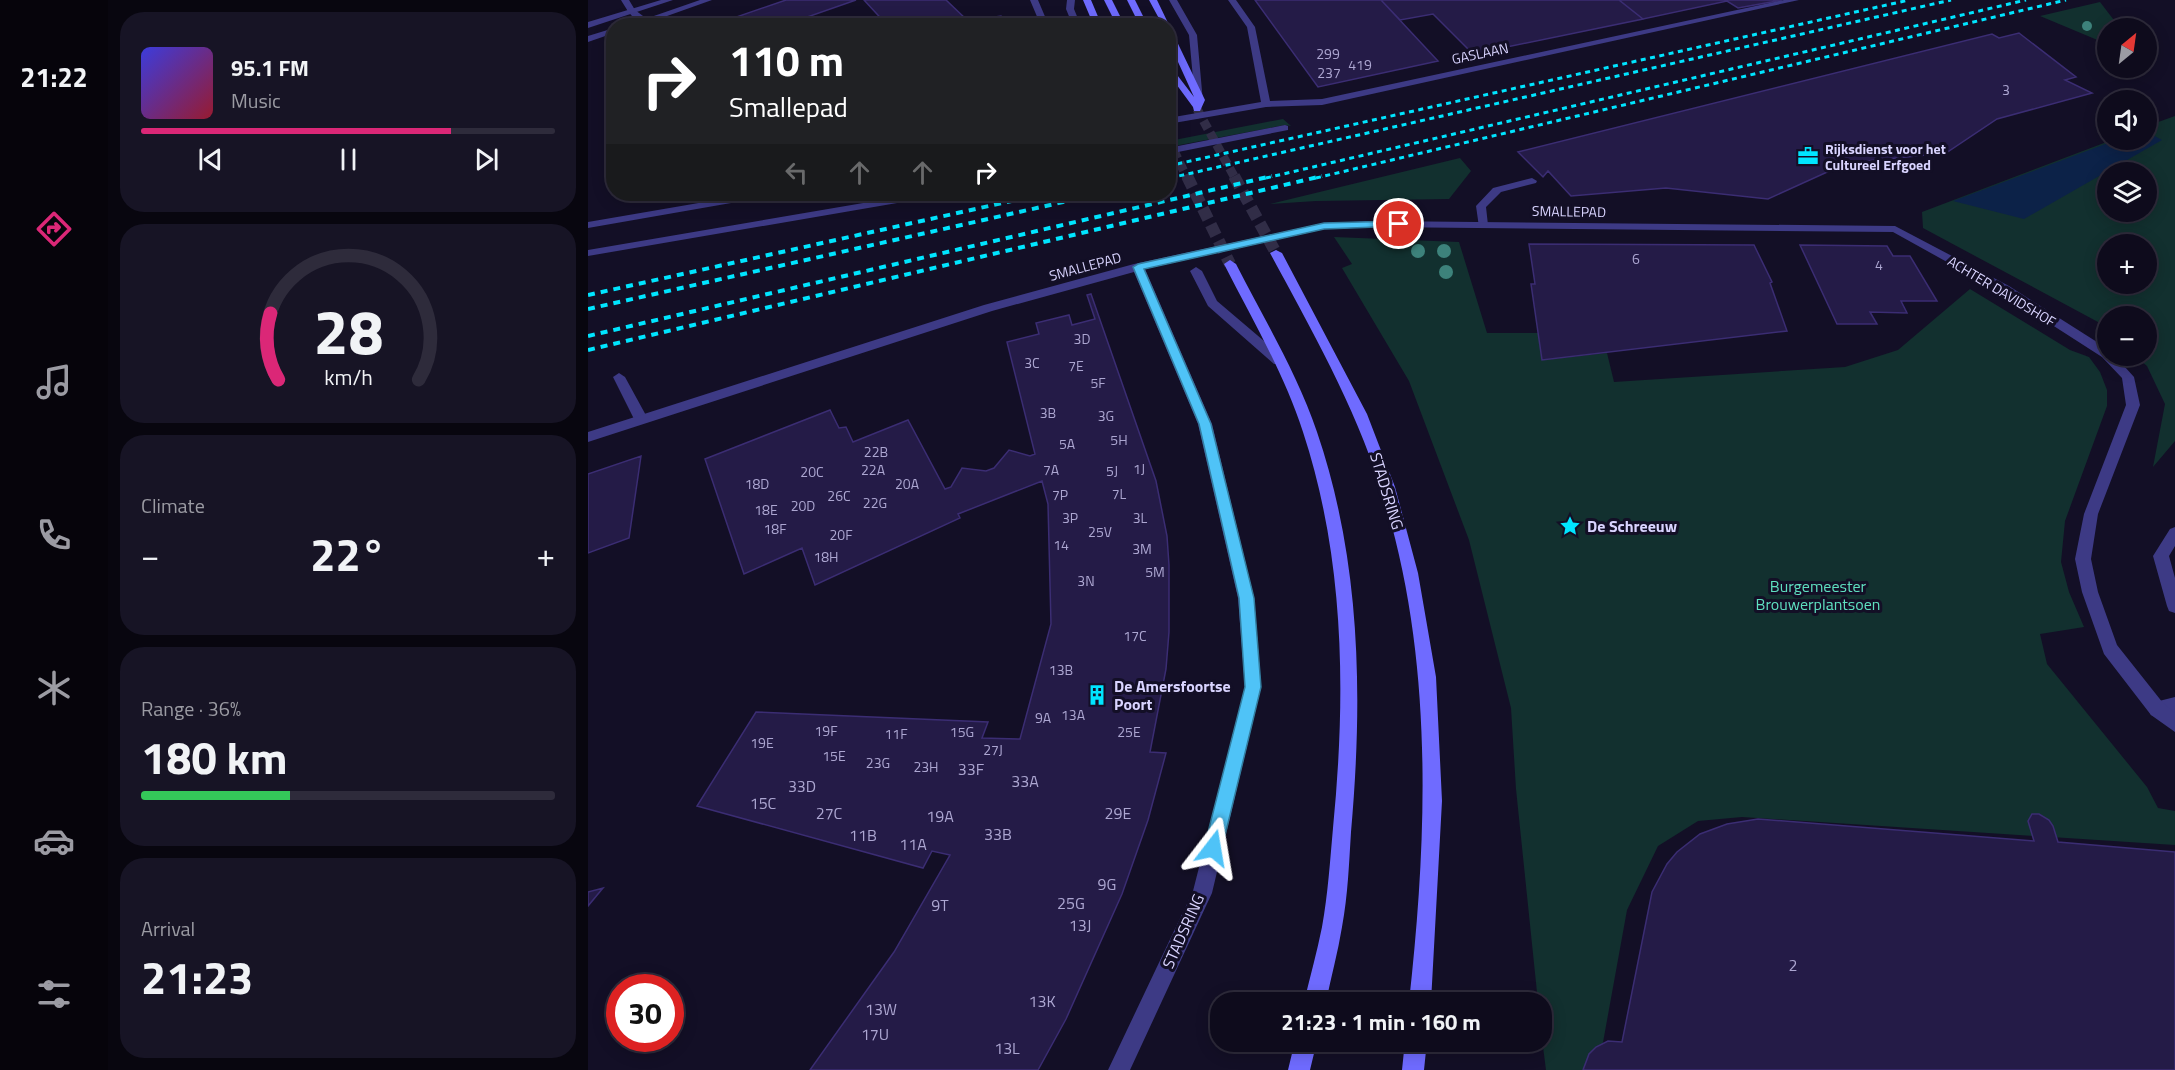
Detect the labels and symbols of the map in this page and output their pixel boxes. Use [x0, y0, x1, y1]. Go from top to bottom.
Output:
north arrow [2097, 18, 2157, 78]
street label: GASLAAN [1450, 37, 1510, 69]
house number: 299 [1316, 43, 1340, 64]
house number: 419 [1348, 54, 1372, 75]
house number: 237 [1317, 62, 1341, 83]
house number: 3 [2002, 79, 2010, 100]
place label: Rijksdienst voor het Cultureel Erfgoed [1825, 138, 1946, 175]
office icon: Rijksdienst voor het Cultureel Erfgoed [1796, 144, 1820, 168]
pin [1373, 198, 1424, 249]
street label: SMALLEPAD [1532, 200, 1606, 222]
street label: SMALLEPAD [1046, 246, 1124, 286]
house number: 6 [1632, 248, 1640, 269]
street label: ACHTER DAVIDSHOF [1944, 250, 2060, 332]
house number: 4 [1875, 254, 1883, 275]
house number: 3D [1074, 328, 1090, 349]
house number: 3C [1024, 352, 1040, 373]
house number: 7E [1068, 355, 1084, 376]
house number: 5F [1090, 372, 1106, 393]
house number: 3B [1040, 402, 1056, 423]
house number: 3G [1098, 405, 1114, 426]
house number: 5H [1110, 429, 1128, 450]
house number: 5A [1059, 433, 1076, 454]
house number: 22B [864, 441, 888, 462]
street label: STADSRING [1364, 450, 1410, 532]
house number: 1J [1133, 458, 1145, 479]
house number: 22A [861, 459, 886, 480]
house number: 7A [1043, 459, 1060, 480]
house number: 5J [1106, 460, 1118, 481]
house number: 20C [800, 461, 824, 482]
house number: 18D [745, 473, 769, 494]
house number: 20A [895, 473, 920, 494]
house number: 7L [1112, 483, 1127, 504]
house number: 7P [1052, 484, 1068, 505]
house number: 26C [827, 485, 851, 506]
house number: 22G [863, 492, 887, 513]
house number: 20D [791, 495, 815, 516]
house number: 18E [754, 499, 778, 520]
house number: 3P [1062, 507, 1078, 528]
house number: 3L [1133, 507, 1148, 528]
place icon: De Schreeuw [1558, 514, 1582, 538]
place label: De Schreeuw [1587, 514, 1677, 538]
house number: 18F [763, 518, 787, 539]
house number: 25V [1088, 521, 1112, 542]
house number: 20F [829, 524, 853, 545]
house number: 14 [1053, 534, 1069, 555]
house number: 3M [1132, 538, 1152, 559]
house number: 18H [813, 546, 839, 567]
house number: 5M [1145, 561, 1165, 582]
house number: 3N [1077, 570, 1095, 591]
park label: Burgemeester Brouwerplantsoen [1756, 574, 1880, 616]
house number: 17C [1123, 625, 1147, 646]
house number: 13B [1049, 659, 1073, 680]
place label: De Amersfoortse Poort [1114, 674, 1231, 716]
building icon: De Amersfoortse Poort [1085, 683, 1109, 707]
house number: 13A [1061, 704, 1086, 725]
house number: 9A [1035, 707, 1052, 728]
house number: 19F [814, 720, 838, 741]
house number: 15G [950, 721, 974, 742]
house number: 25E [1117, 721, 1141, 742]
house number: 11F [884, 723, 908, 744]
house number: 19E [750, 732, 774, 753]
house number: 27J [983, 739, 1003, 760]
house number: 15E [822, 745, 846, 766]
house number: 23G [866, 752, 890, 773]
house number: 23H [913, 756, 939, 777]
house number: 33F [958, 757, 984, 781]
house number: 33A [1011, 769, 1039, 793]
house number: 33D [788, 774, 816, 798]
house number: 15C [750, 791, 777, 815]
house number: 27C [816, 801, 843, 825]
house number: 29E [1105, 801, 1132, 825]
house number: 19A [926, 804, 954, 828]
position arrow [1181, 816, 1245, 880]
house number: 33B [984, 822, 1012, 846]
house number: 11B [849, 823, 877, 847]
house number: 11A [899, 832, 927, 856]
house number: 9G [1098, 872, 1116, 896]
street label: STADSRING [1156, 890, 1210, 972]
house number: 25G [1057, 891, 1085, 915]
house number: 9T [931, 893, 949, 917]
house number: 13J [1069, 913, 1091, 937]
house number: 2 [1789, 953, 1797, 977]
speed limit sign: 30 [606, 974, 684, 1052]
house number: 13K [1028, 989, 1056, 1013]
house number: 13W [865, 997, 897, 1021]
house number: 17U [861, 1022, 889, 1046]
house number: 13L [994, 1036, 1020, 1060]

